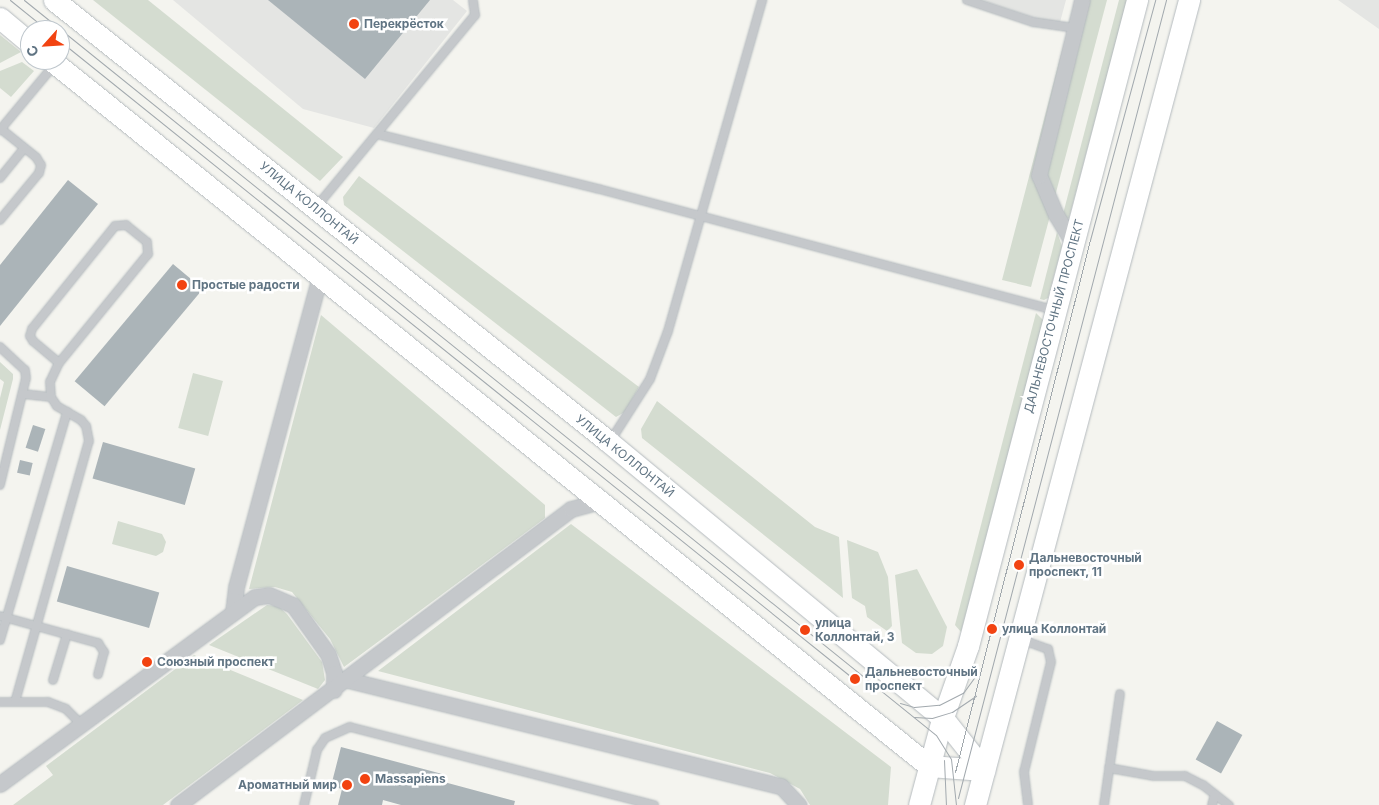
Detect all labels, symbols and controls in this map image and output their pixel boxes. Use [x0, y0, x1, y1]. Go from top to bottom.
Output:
place label: Перекрёсток [364, 17, 444, 31]
marker: Перекрёсток [348, 18, 360, 30]
north arrow [20, 20, 70, 70]
text: С [22, 43, 42, 60]
street label: УЛИЦА КОЛЛОНТАЙ [257, 159, 361, 247]
street label: ДАЛЬНЕВОСТОЧНЫЙ ПРОСПЕКТ [1021, 217, 1087, 415]
place label: Простые радости [192, 278, 300, 292]
marker: Простые радости [176, 279, 188, 291]
street label: УЛИЦА КОЛЛОНТАЙ [573, 412, 677, 500]
place label: Дальневосточный проспект, 11 [1029, 551, 1142, 579]
marker: Дальневосточный проспект, 11 [1013, 559, 1025, 571]
place label: улица Коллонтай, 3 [815, 616, 895, 644]
place label: улица Коллонтай [1002, 622, 1106, 636]
marker: улица Коллонтай [986, 623, 998, 635]
marker: улица Коллонтай, 3 [799, 624, 811, 636]
place label: Союзный проспект [157, 655, 274, 669]
marker: Союзный проспект [141, 656, 153, 668]
place label: Дальневосточный проспект [865, 665, 978, 693]
marker: Дальневосточный проспект [849, 673, 861, 685]
place label: Massapiens [375, 772, 446, 786]
marker: Massapiens [359, 773, 371, 785]
place label: Ароматный мир [238, 778, 337, 792]
marker: Ароматный мир [341, 779, 353, 791]

